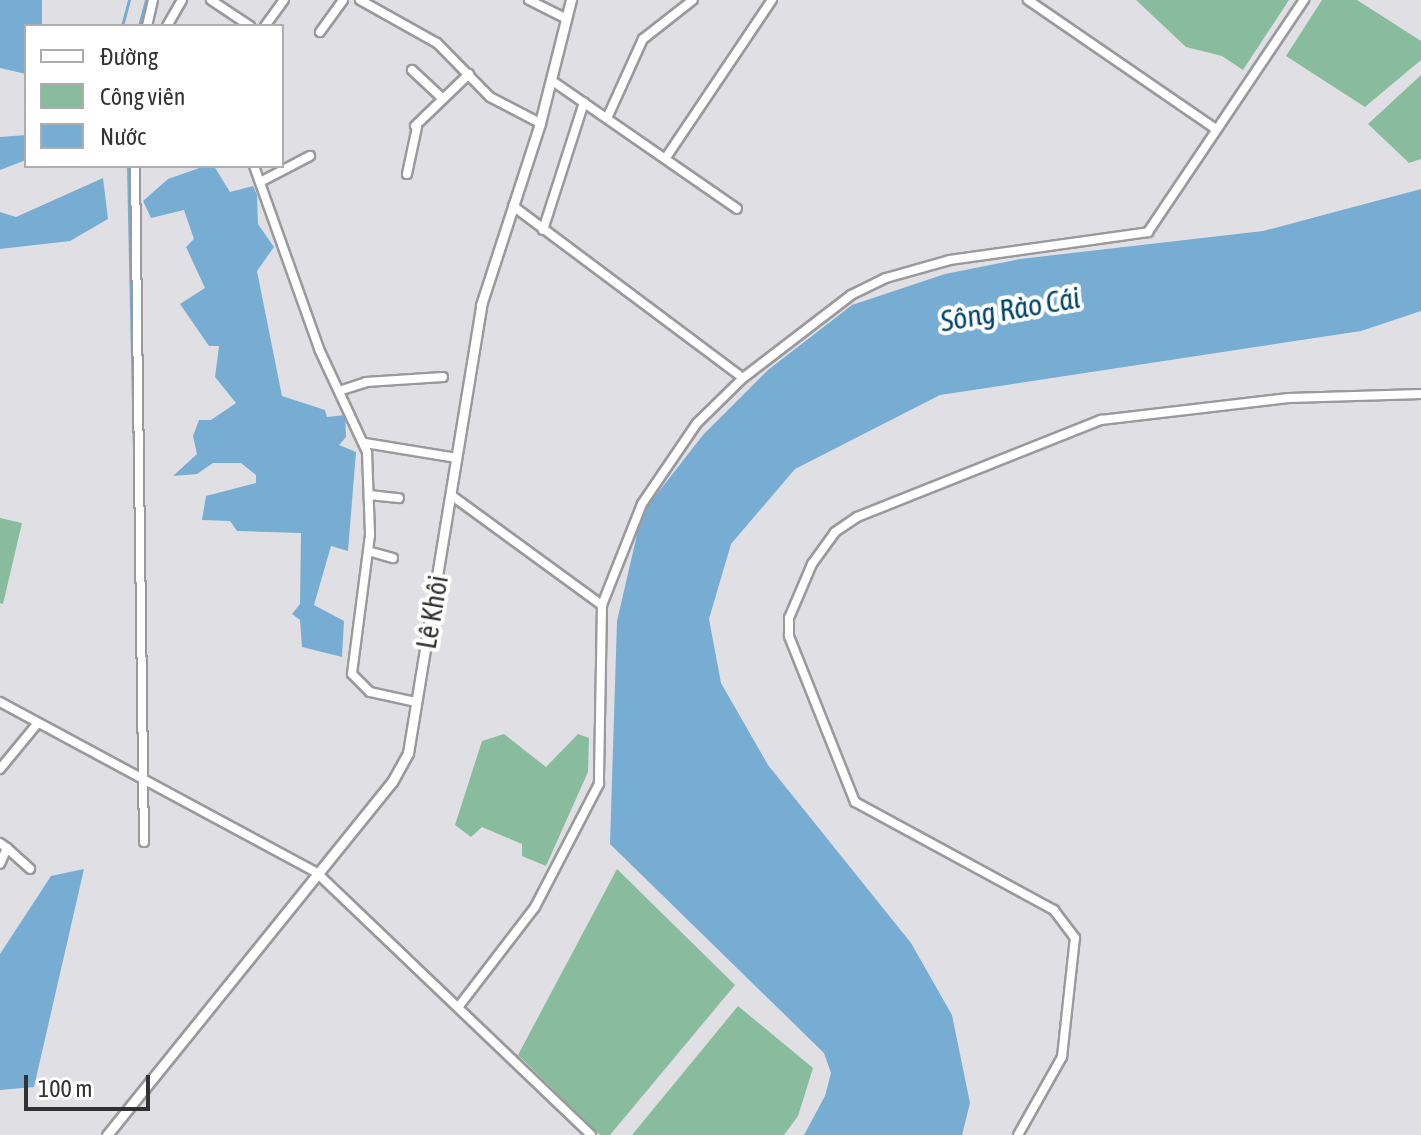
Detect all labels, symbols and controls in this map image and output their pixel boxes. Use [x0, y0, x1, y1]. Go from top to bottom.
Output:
legend [24, 24, 284, 168]
text: Đường [100, 43, 158, 70]
text: Công viên [100, 83, 185, 110]
text: Nước [100, 123, 146, 150]
water label: Sông Rào Cái [937, 279, 1083, 339]
street label: Lê Khôi [409, 573, 455, 651]
scale bar [28, 1059, 154, 1109]
text: 100 m [38, 1075, 92, 1102]

